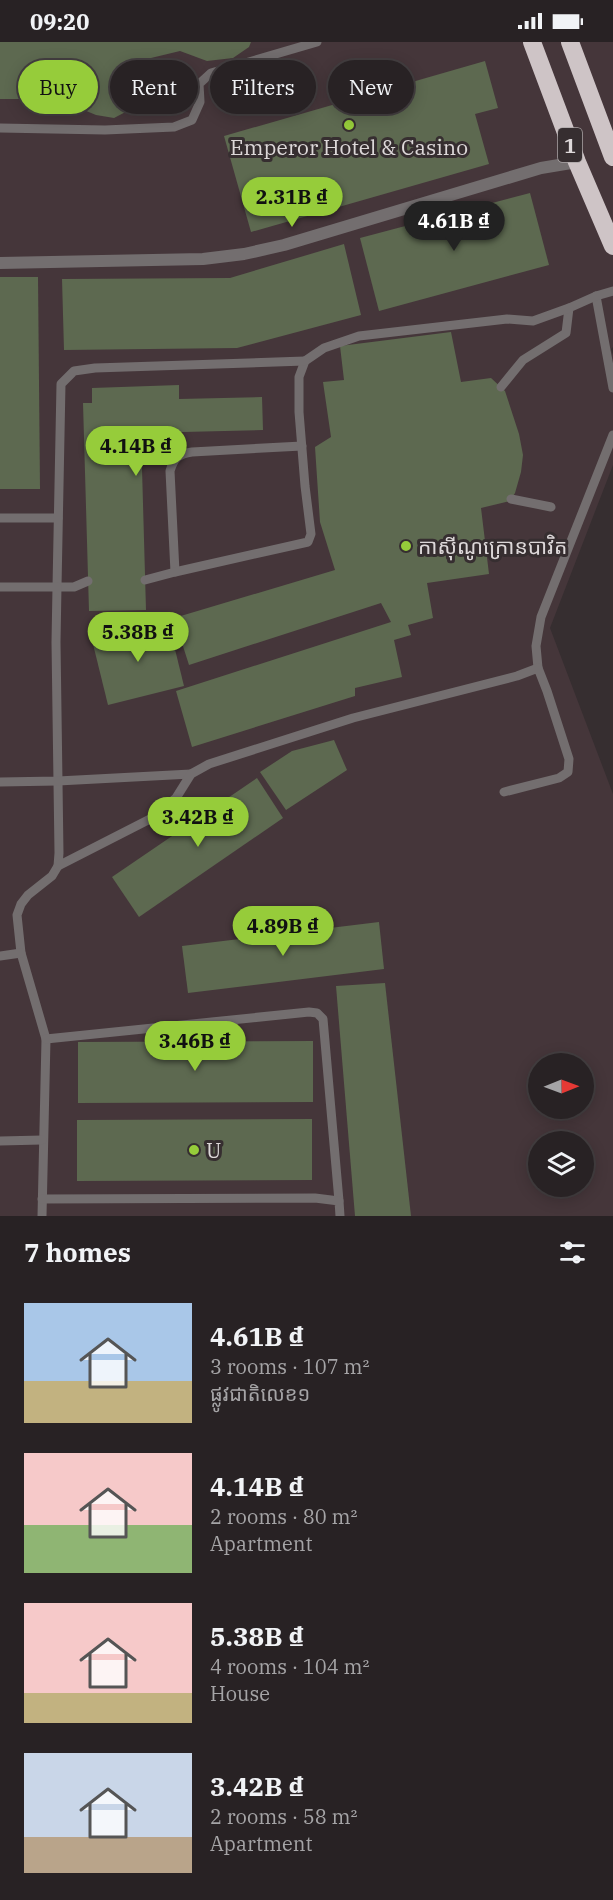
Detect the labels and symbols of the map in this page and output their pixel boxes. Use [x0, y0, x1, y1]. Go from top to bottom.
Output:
marker: Emperor Hotel & Casino [342, 118, 356, 132]
road number: 1 [558, 128, 582, 162]
place label: Emperor Hotel & Casino [230, 133, 468, 161]
pin: 2.31B ₫ [237, 177, 347, 228]
pin: 4.61B ₫ [399, 201, 509, 252]
pin: 4.14B ₫ [81, 426, 191, 477]
place label: កាស៊ីណូក្រោនបាវិត [418, 532, 567, 561]
marker: កាស៊ីណូក្រោនបាវិត [399, 539, 413, 553]
pin: 5.38B ₫ [83, 612, 193, 663]
pin: 3.42B ₫ [143, 797, 253, 848]
pin: 4.89B ₫ [228, 906, 338, 957]
pin: 3.46B ₫ [140, 1021, 250, 1072]
north arrow [528, 1053, 594, 1119]
place label: U [206, 1136, 221, 1164]
marker: U [187, 1143, 201, 1157]

